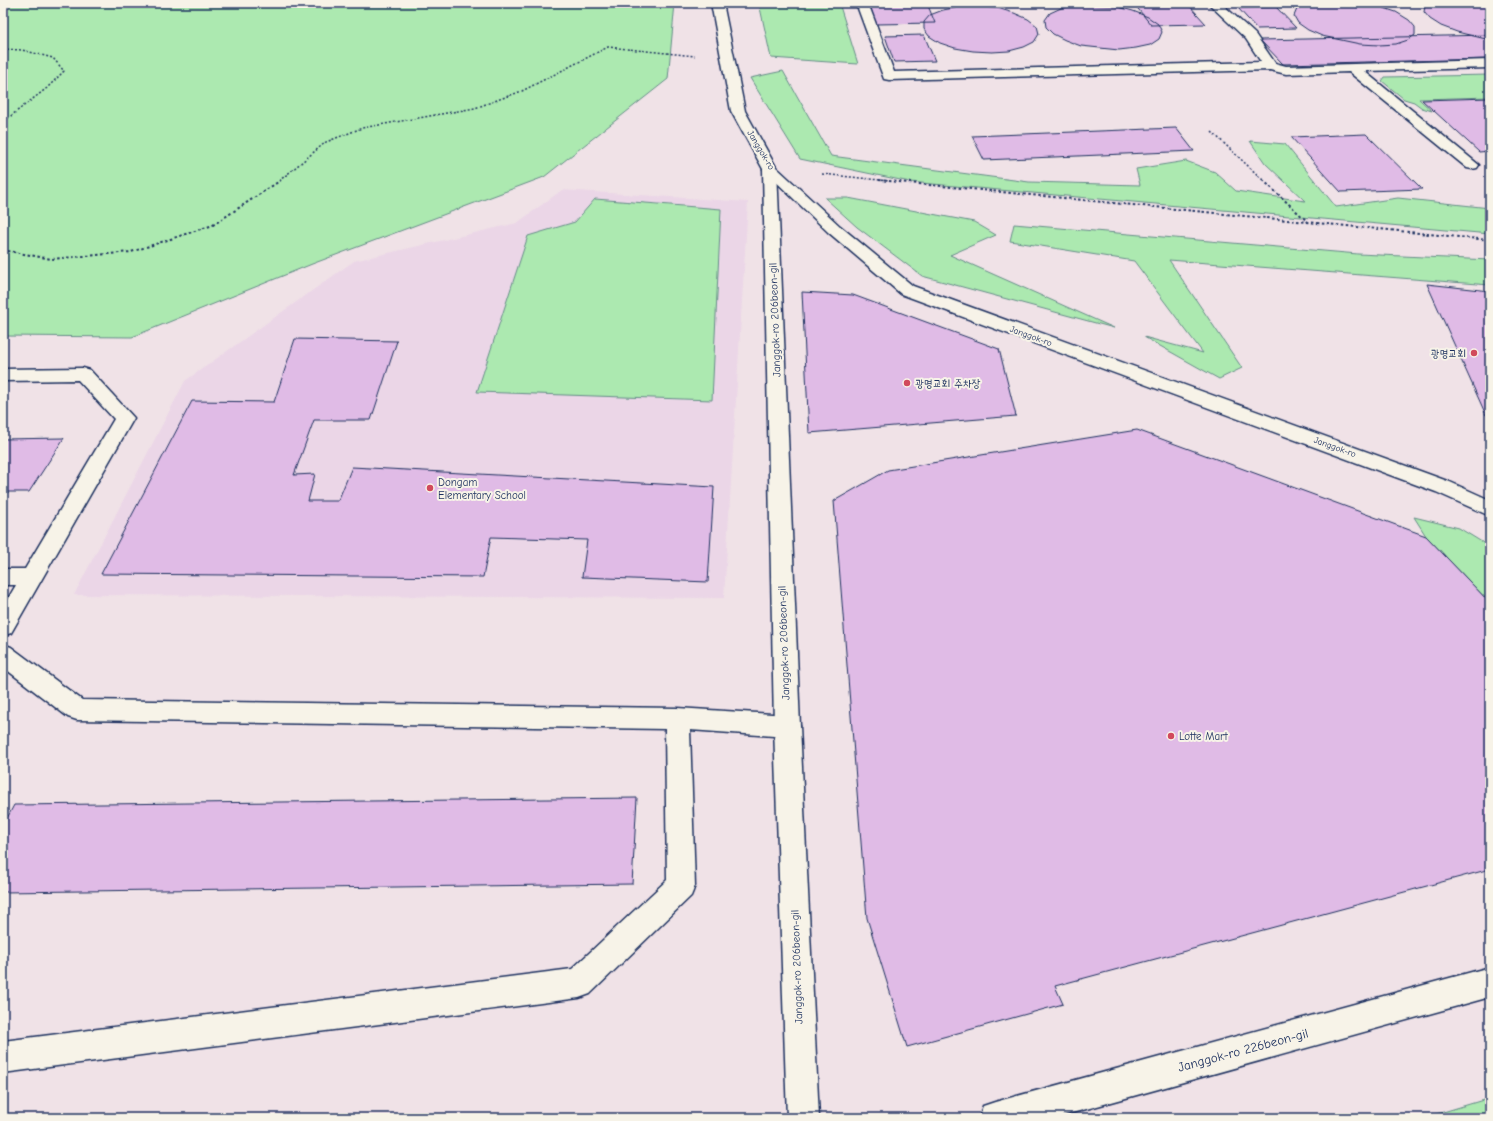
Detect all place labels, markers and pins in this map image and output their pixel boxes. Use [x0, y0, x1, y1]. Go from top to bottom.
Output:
place label: 광명교회 [1431, 347, 1466, 360]
marker: 광명교회 [1469, 348, 1479, 358]
place label: 광명교회 주차장 [915, 377, 981, 390]
marker: 광명교회 주차장 [902, 378, 912, 388]
place label: Dongam Elementary School [438, 476, 526, 502]
marker: Dongam Elementary School [425, 483, 435, 493]
place label: Lotte Mart [1179, 730, 1228, 743]
marker: Lotte Mart [1166, 731, 1176, 741]

